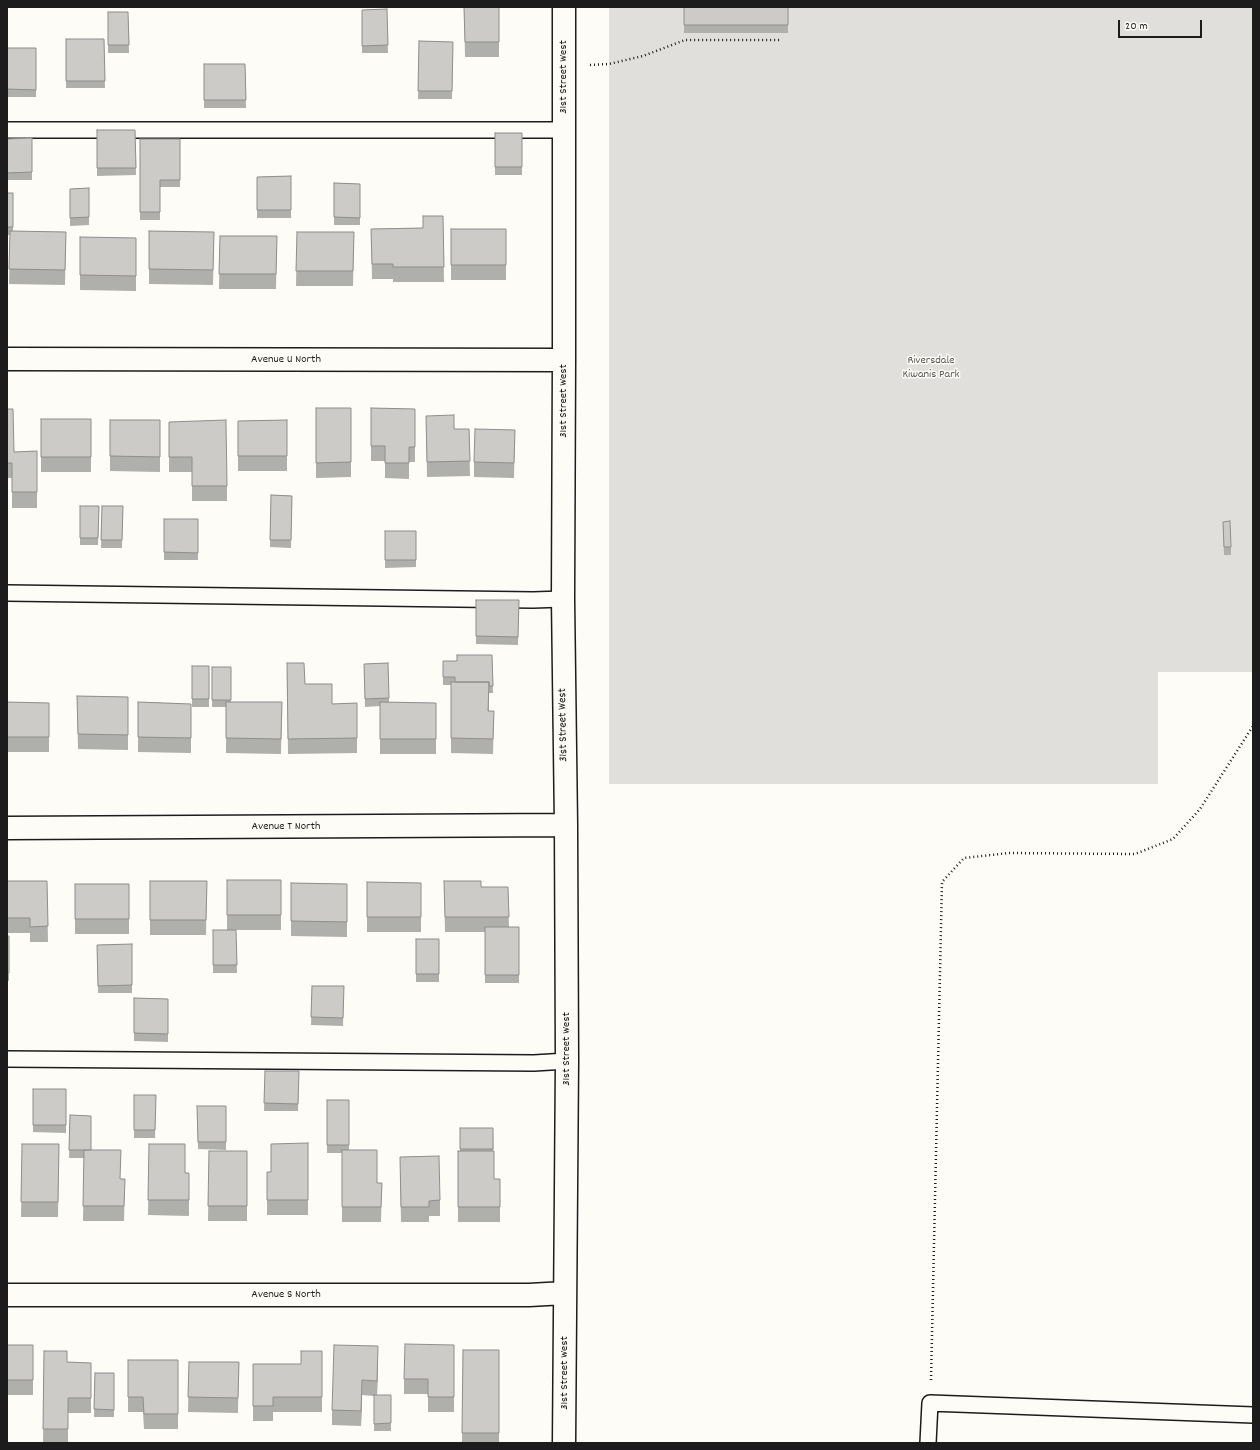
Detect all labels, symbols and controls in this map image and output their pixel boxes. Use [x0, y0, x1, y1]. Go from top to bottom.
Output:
scale bar [1120, 12, 1204, 38]
text: 20 m [1125, 18, 1148, 35]
street label: 31st Street West [557, 40, 571, 114]
street label: Avenue U North [251, 353, 321, 367]
park label: Riversdale Kiwanis Park [902, 354, 960, 382]
street label: 31st Street West [557, 364, 571, 438]
street label: 31st Street West [556, 688, 572, 762]
street label: Avenue T North [252, 820, 320, 834]
street label: 31st Street West [560, 1012, 574, 1086]
street label: Avenue S North [251, 1288, 321, 1302]
street label: 31st Street West [558, 1336, 572, 1410]

